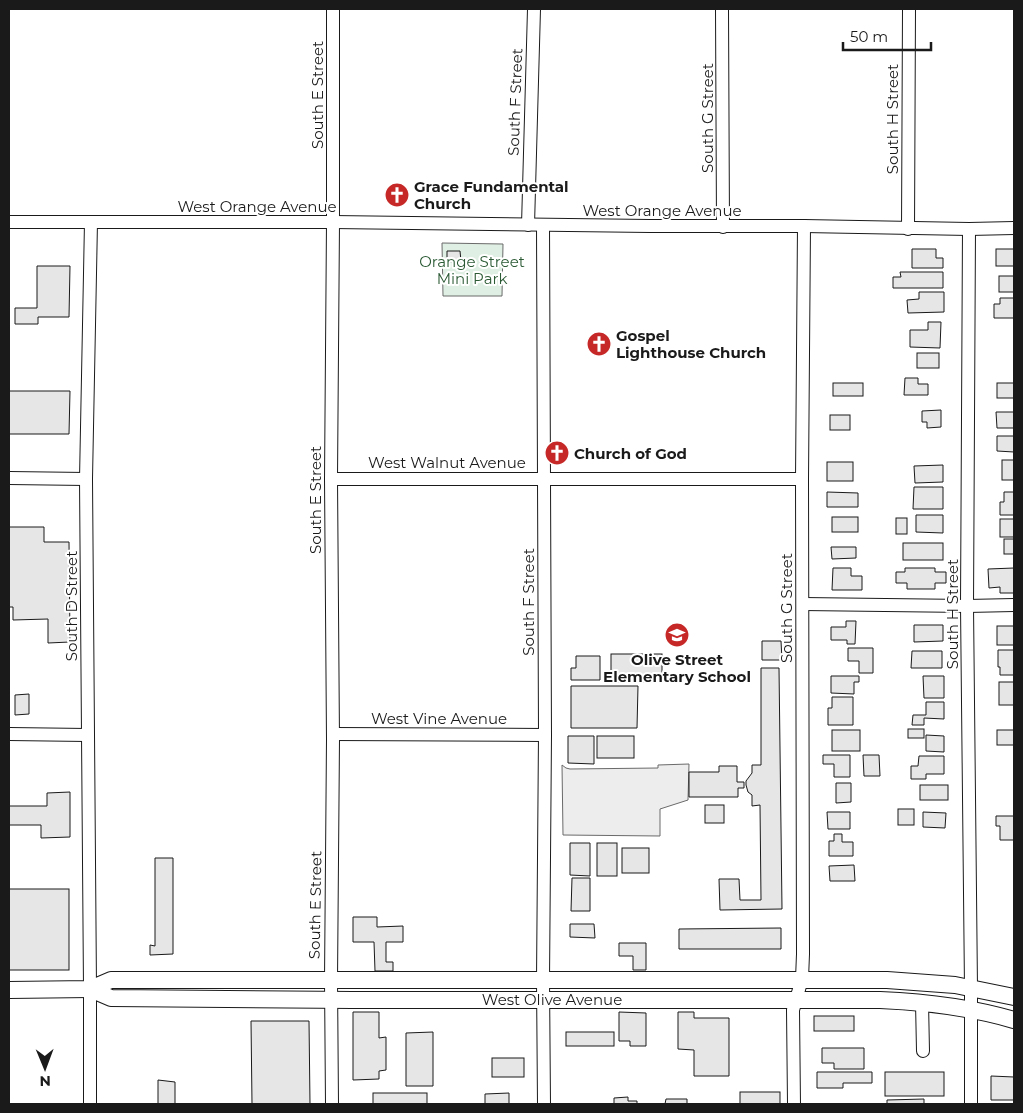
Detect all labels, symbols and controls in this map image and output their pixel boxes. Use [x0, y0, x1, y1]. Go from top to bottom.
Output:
scale bar [843, 20, 930, 52]
text: 50 m [850, 27, 888, 46]
street label: South E Street [308, 41, 327, 149]
street label: South F Street [504, 48, 526, 156]
street label: South G Street [698, 63, 717, 173]
street label: South H Street [883, 64, 902, 174]
place label: Grace Fundamental Church [414, 177, 569, 213]
church icon: Grace Fundamental Church [384, 182, 410, 208]
street label: West Orange Avenue [177, 197, 337, 216]
street label: West Orange Avenue [582, 201, 742, 220]
park label: Orange Street Mini Park [419, 252, 525, 288]
place label: Gospel Lighthouse Church [616, 326, 766, 362]
church icon: Gospel Lighthouse Church [586, 331, 612, 357]
church icon: Church of God [544, 440, 570, 466]
place label: Church of God [574, 444, 687, 463]
street label: South E Street [306, 446, 325, 554]
street label: West Walnut Avenue [368, 453, 526, 472]
street label: South F Street [519, 548, 538, 656]
street label: South D Street [62, 551, 81, 661]
street label: South G Street [777, 553, 796, 663]
street label: South H Street [943, 559, 962, 669]
school or university icon: Olive Street Elementary School [664, 622, 690, 648]
place label: Olive Street Elementary School [603, 650, 751, 686]
street label: West Vine Avenue [371, 709, 507, 728]
street label: South E Street [305, 851, 325, 959]
street label: West Olive Avenue [482, 990, 622, 1009]
north arrow [20, 1043, 70, 1093]
text: N [39, 1072, 51, 1090]

